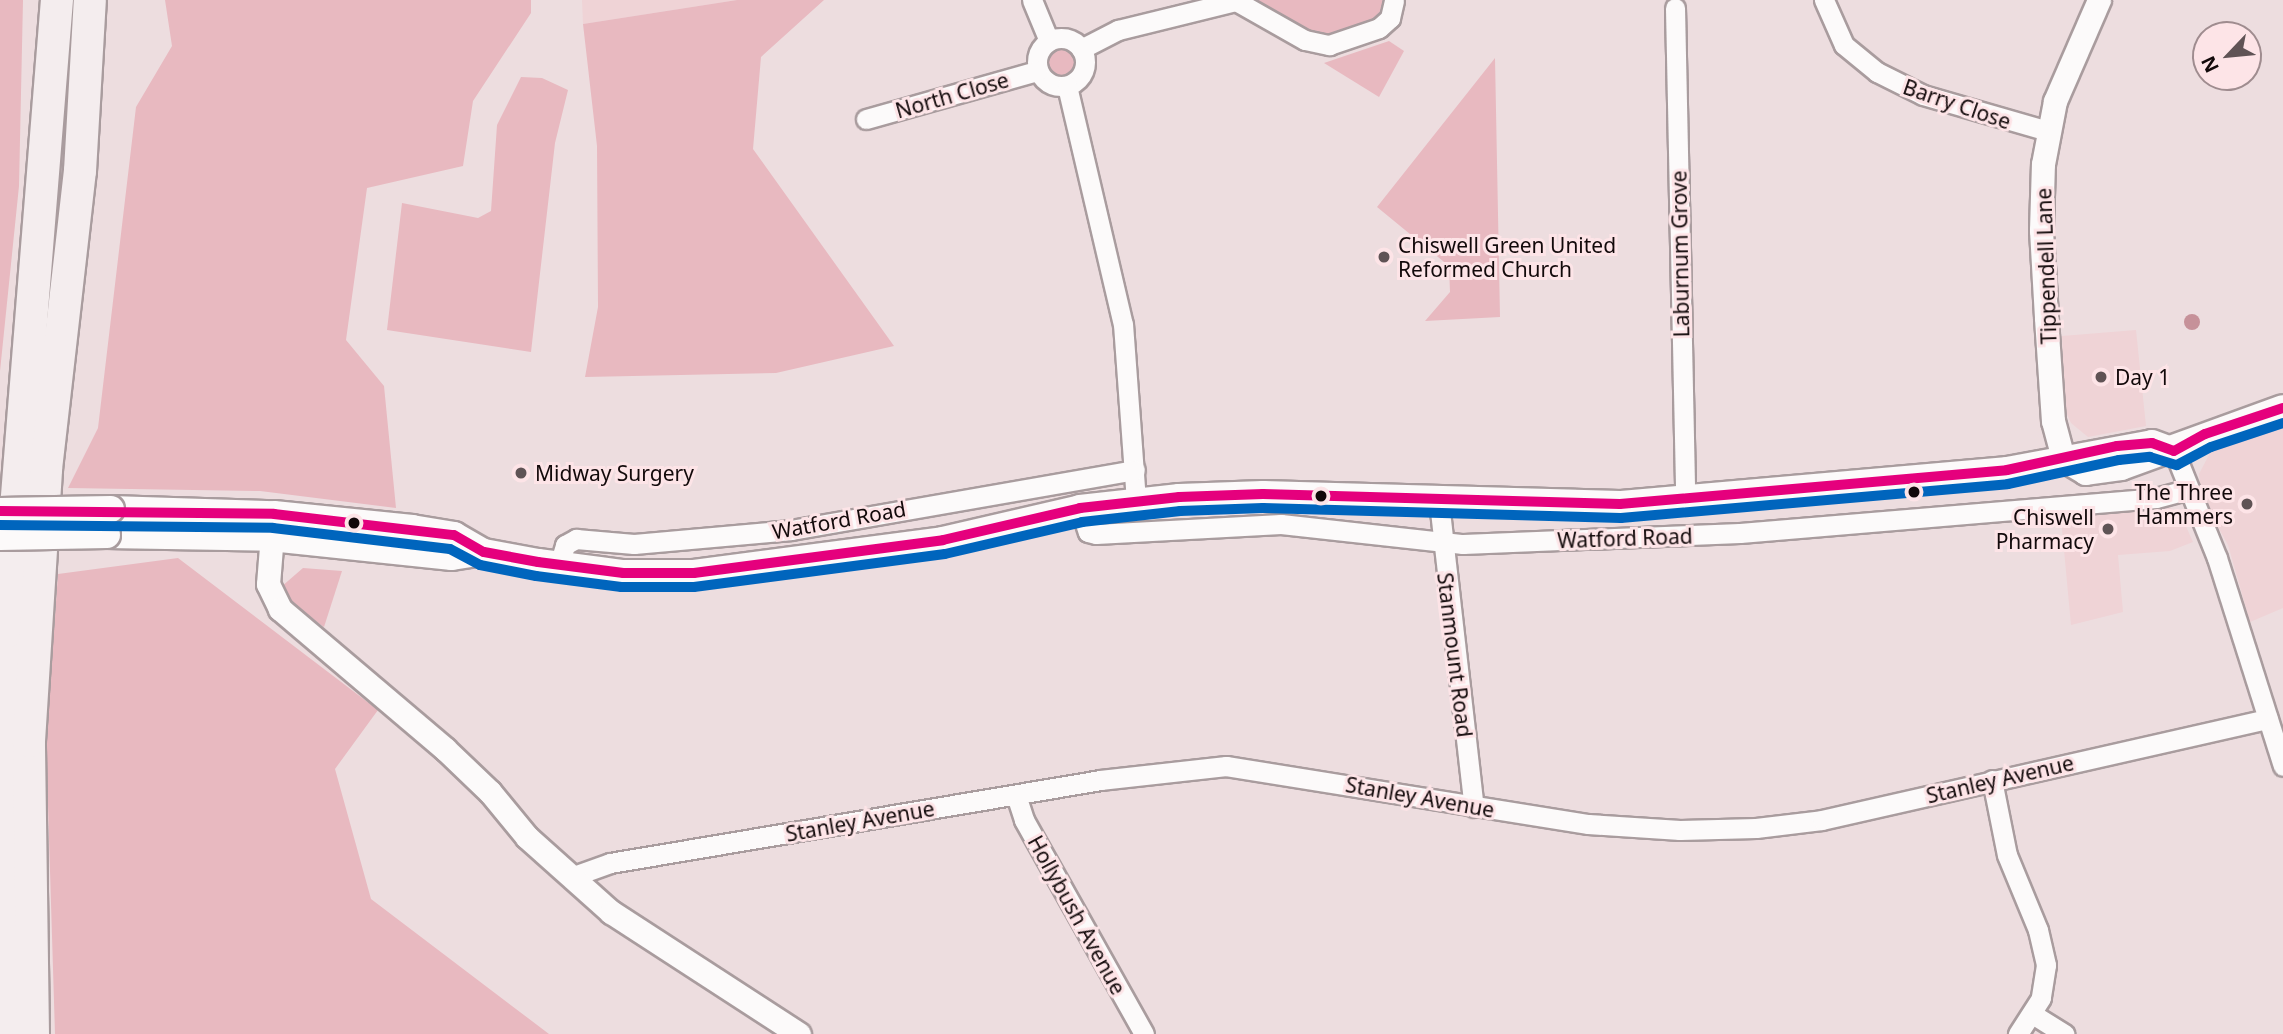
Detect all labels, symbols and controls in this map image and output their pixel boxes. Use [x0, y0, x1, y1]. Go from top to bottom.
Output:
north arrow [2192, 21, 2262, 91]
text: N [2195, 52, 2225, 77]
street label: North Close [892, 67, 1012, 123]
street label: Barry Close [1900, 74, 2014, 134]
street label: Laburnum Grove [1666, 170, 1694, 338]
street label: Tippendell Lane [2031, 187, 2061, 345]
place label: Chiswell Green United Reformed Church [1398, 232, 1616, 282]
marker: Chiswell Green United Reformed Church [1376, 249, 1392, 265]
place label: Day 1 [2115, 364, 2170, 390]
marker: Day 1 [2093, 369, 2109, 385]
place label: Midway Surgery [535, 460, 694, 486]
marker: Midway Surgery [513, 465, 529, 481]
place label: The Three Hammers [2134, 479, 2233, 529]
unlabelled marker [1907, 485, 1921, 499]
unlabelled marker [1314, 489, 1328, 503]
street label: Watford Road [770, 496, 908, 544]
marker: The Three Hammers [2239, 496, 2255, 512]
place label: Chiswell Pharmacy [1996, 504, 2094, 554]
unlabelled marker [347, 516, 361, 530]
marker: Chiswell Pharmacy [2100, 521, 2116, 537]
street label: Watford Road [1557, 523, 1693, 553]
street label: Stanmount Road [1432, 571, 1478, 739]
street label: Stanley Avenue [1924, 750, 2076, 808]
street label: Stanley Avenue [1344, 772, 1496, 822]
street label: Stanley Avenue [784, 796, 936, 846]
street label: Hollybush Avenue [1023, 831, 1131, 999]

